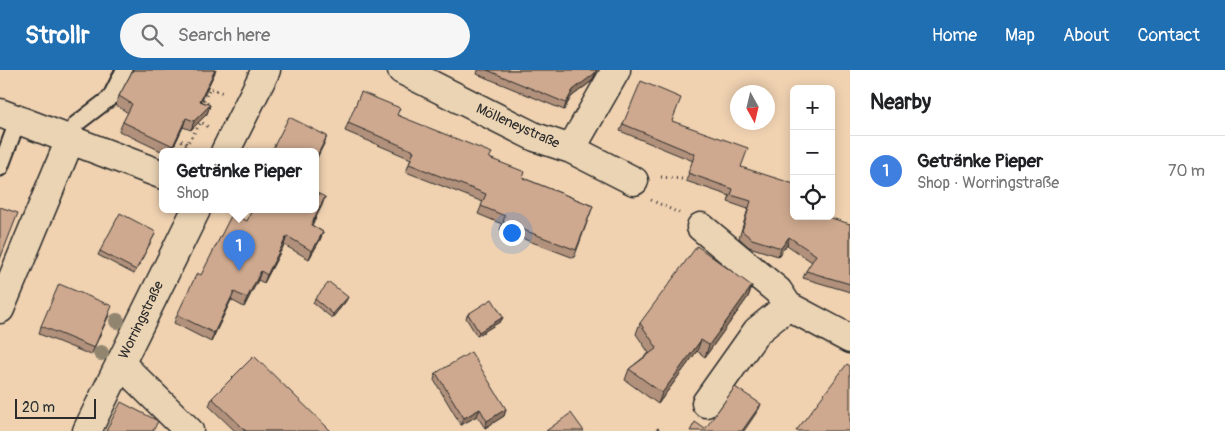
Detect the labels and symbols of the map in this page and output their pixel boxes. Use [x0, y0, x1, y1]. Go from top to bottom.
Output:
north arrow [730, 85, 775, 130]
street label: Mölleneystraße [474, 100, 563, 152]
your location [499, 220, 525, 246]
pin: 1 [223, 230, 255, 271]
street label: Worringstraße [115, 278, 167, 362]
scale bar [15, 396, 96, 419]

